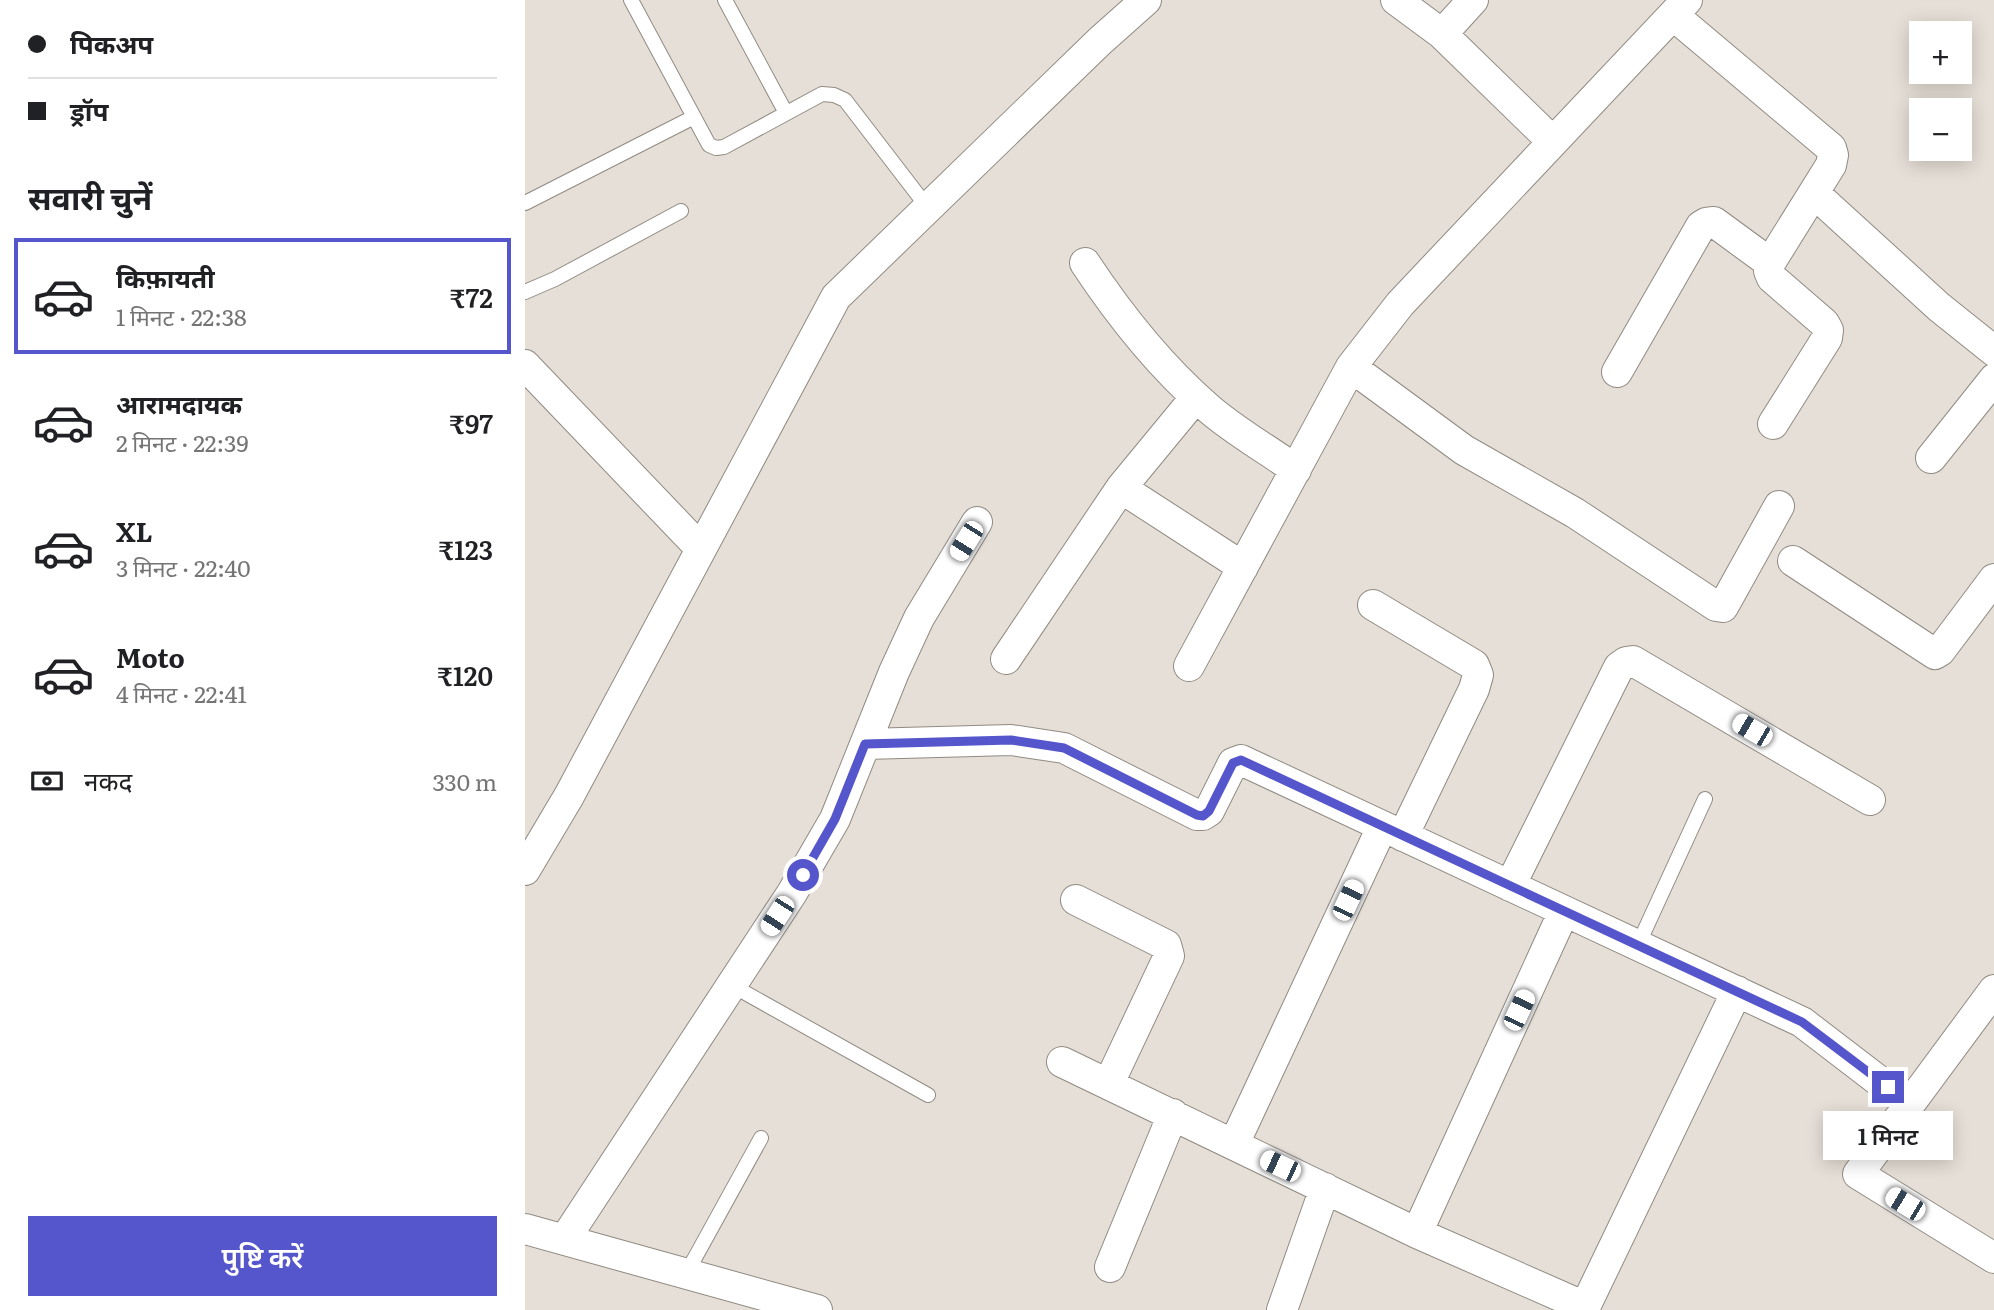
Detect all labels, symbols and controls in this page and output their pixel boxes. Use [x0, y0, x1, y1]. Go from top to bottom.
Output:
map controls [1909, 21, 1972, 161]
button: + [1909, 21, 1972, 84]
text: पिकअप [70, 23, 153, 62]
text: ड्रॉप [70, 90, 108, 129]
button: − [1909, 98, 1972, 161]
text: सवारी चुनें [28, 172, 152, 220]
text: किफ़ायती [116, 257, 215, 296]
icon: car [32, 265, 95, 328]
text: ₹72 [450, 277, 493, 316]
text: 1 मिनट · 22:38 [116, 299, 247, 333]
text: आरामदायक [116, 383, 242, 422]
icon: car [32, 391, 95, 454]
text: ₹97 [449, 403, 493, 442]
text: 2 मिनट · 22:39 [116, 425, 248, 459]
text: XL [116, 511, 153, 550]
icon: car [32, 517, 95, 580]
car [946, 518, 987, 564]
text: ₹123 [439, 529, 493, 568]
text: 3 मिनट · 22:40 [116, 550, 250, 584]
text: Moto [116, 637, 185, 676]
icon: car [32, 643, 95, 706]
text: ₹120 [437, 655, 493, 694]
text: 4 मिनट · 22:41 [116, 676, 247, 710]
car [1729, 710, 1776, 750]
text: नकद [84, 760, 132, 799]
icon: cash [28, 762, 66, 800]
text: 330 m [433, 764, 497, 798]
route start [787, 859, 819, 891]
car [1330, 877, 1367, 923]
car [757, 893, 798, 939]
car [1501, 987, 1538, 1033]
route end [1872, 1071, 1904, 1103]
callout: 1 मिनट [1823, 1112, 1953, 1160]
text: 1 मिनट [1858, 1118, 1918, 1152]
car [1257, 1148, 1304, 1184]
car [1882, 1184, 1929, 1224]
button: पुष्टि करें [28, 1216, 497, 1296]

